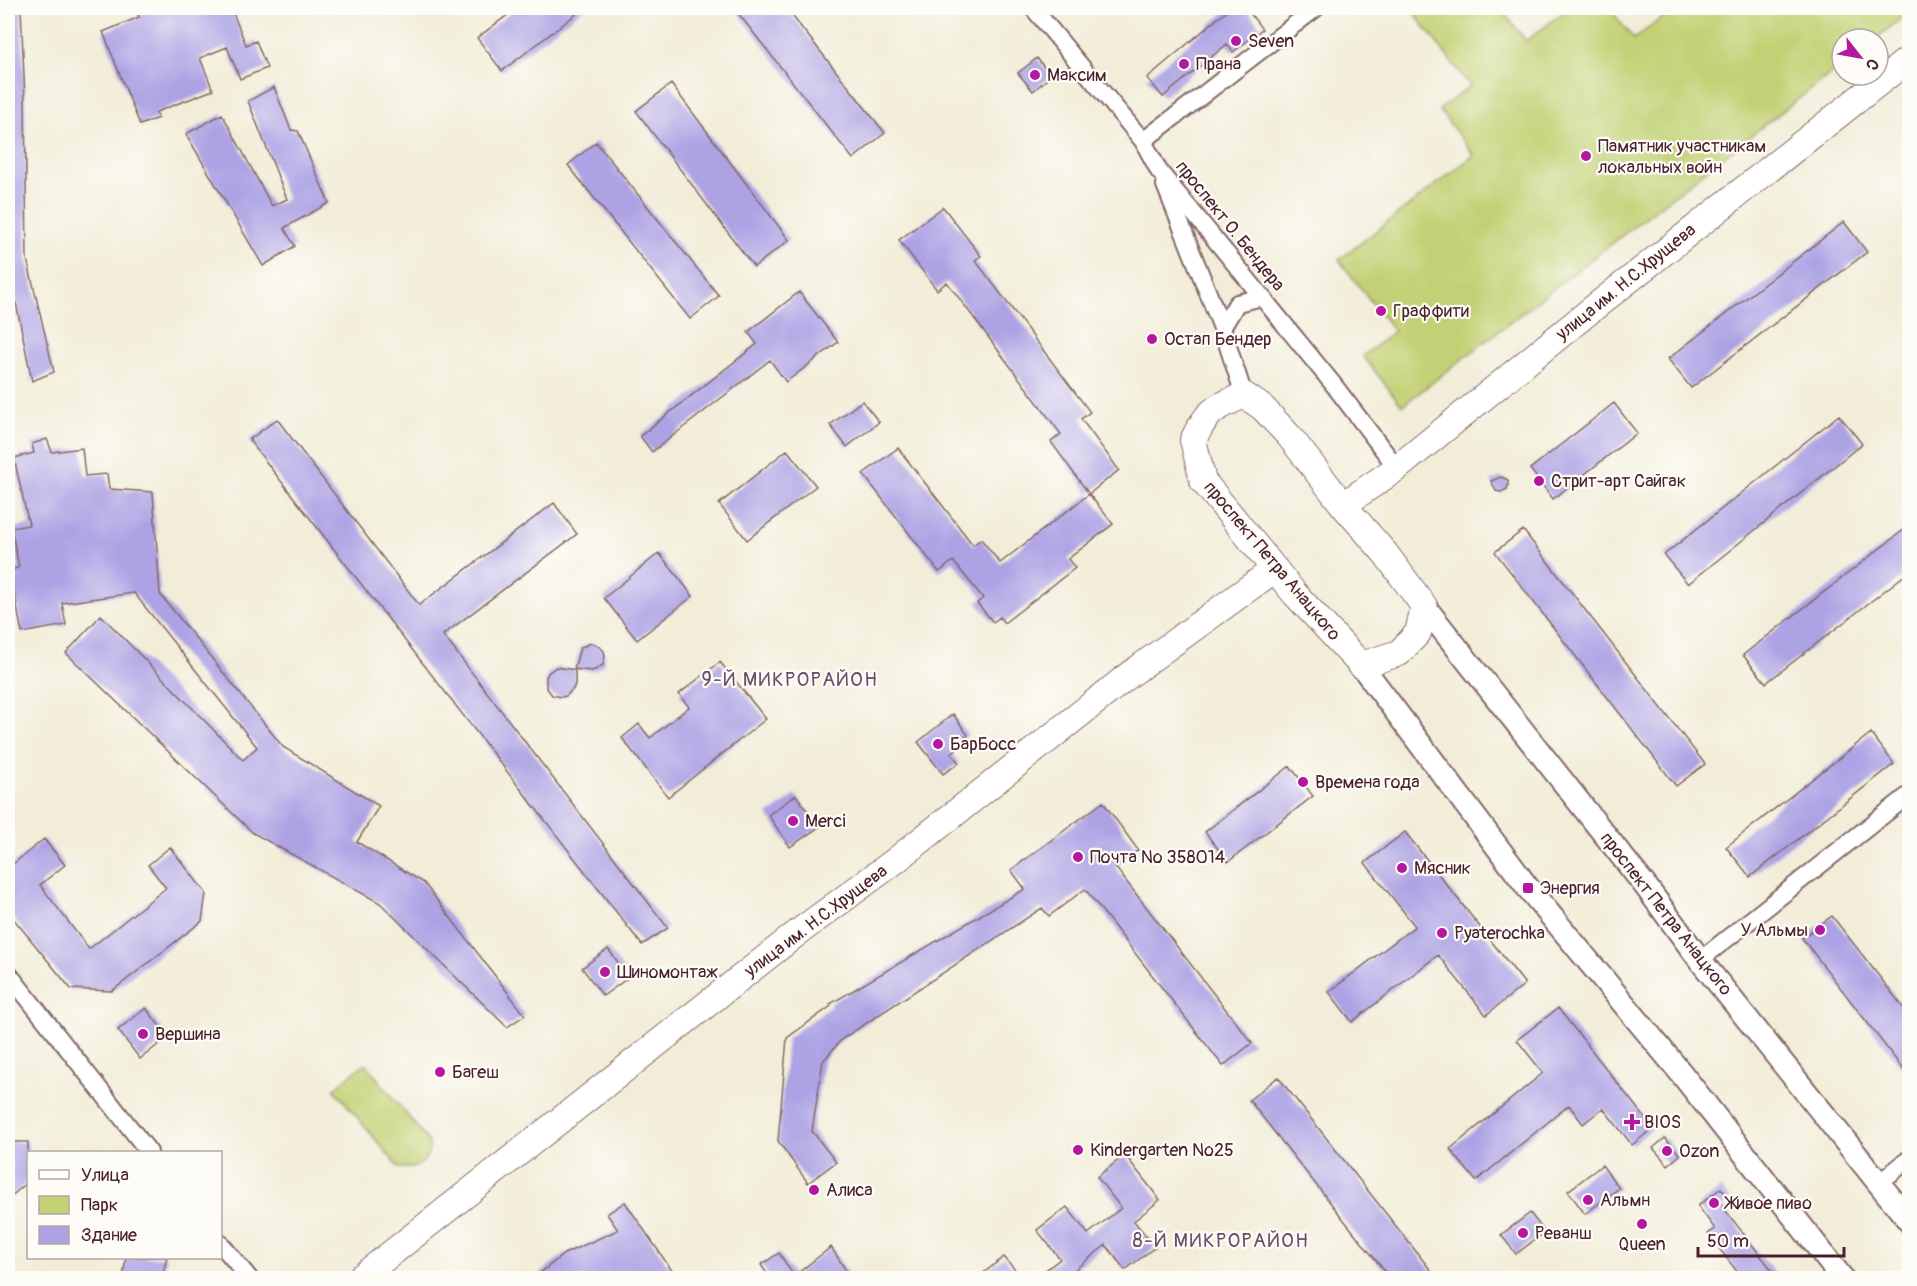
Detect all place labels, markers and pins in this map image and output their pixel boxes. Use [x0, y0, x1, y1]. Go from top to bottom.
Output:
place label: Seven [1248, 30, 1294, 53]
marker: Seven [1229, 34, 1243, 48]
place label: Прана [1196, 53, 1241, 76]
marker: Прана [1177, 57, 1191, 71]
place label: Максим [1047, 64, 1107, 87]
marker: Максим [1028, 68, 1042, 82]
place label: Памятник участникам локальных войн [1598, 135, 1766, 179]
marker: Памятник участникам локальных войн [1579, 149, 1593, 163]
place label: Граффити [1393, 300, 1469, 323]
marker: Граффити [1374, 304, 1388, 318]
place label: Остап Бендер [1164, 328, 1272, 351]
marker: Остап Бендер [1145, 332, 1159, 346]
place label: Стрит-арт Сайгак [1551, 470, 1686, 493]
marker: Стрит-арт Сайгак [1532, 474, 1546, 488]
place label: БарБосс [950, 733, 1016, 756]
marker: БарБосс [931, 737, 945, 751]
place label: Времена года [1315, 771, 1420, 794]
marker: Времена года [1296, 775, 1310, 789]
place label: Merci [805, 810, 846, 833]
marker: Merci [786, 814, 800, 828]
place label: Почта № 358014 [1090, 846, 1226, 869]
marker: Почта № 358014 [1071, 850, 1085, 864]
place label: Мясник [1414, 857, 1471, 880]
marker: Мясник [1395, 861, 1409, 875]
place label: Энергия [1540, 877, 1600, 900]
marker: Энергия [1521, 881, 1535, 895]
place label: У Альмы [1740, 919, 1808, 942]
place label: Pyaterochka [1454, 922, 1545, 945]
marker: У Альмы [1813, 923, 1827, 937]
marker: Pyaterochka [1435, 926, 1449, 940]
place label: Шиномонтаж [617, 961, 718, 984]
marker: Шиномонтаж [598, 965, 612, 979]
place label: Вершина [155, 1023, 221, 1046]
marker: Вершина [136, 1027, 150, 1041]
place label: Багеш [452, 1061, 499, 1084]
marker: Багеш [433, 1065, 447, 1079]
place label: BIOS [1644, 1111, 1681, 1134]
marker: BIOS [1625, 1115, 1639, 1129]
place label: Kindergarten №25 [1090, 1139, 1234, 1162]
place label: Ozon [1679, 1140, 1719, 1163]
marker: Kindergarten №25 [1071, 1143, 1085, 1157]
marker: Ozon [1660, 1144, 1674, 1158]
place label: Алиса [826, 1179, 873, 1202]
marker: Алиса [807, 1183, 821, 1197]
place label: Альмн [1600, 1189, 1650, 1212]
place label: Живое пиво [1723, 1192, 1812, 1215]
marker: Альмн [1581, 1193, 1595, 1207]
marker: Живое пиво [1707, 1196, 1721, 1210]
marker: Queen [1635, 1217, 1649, 1231]
place label: Реванш [1535, 1222, 1592, 1245]
marker: Реванш [1516, 1226, 1530, 1240]
place label: Queen [1618, 1233, 1666, 1256]

